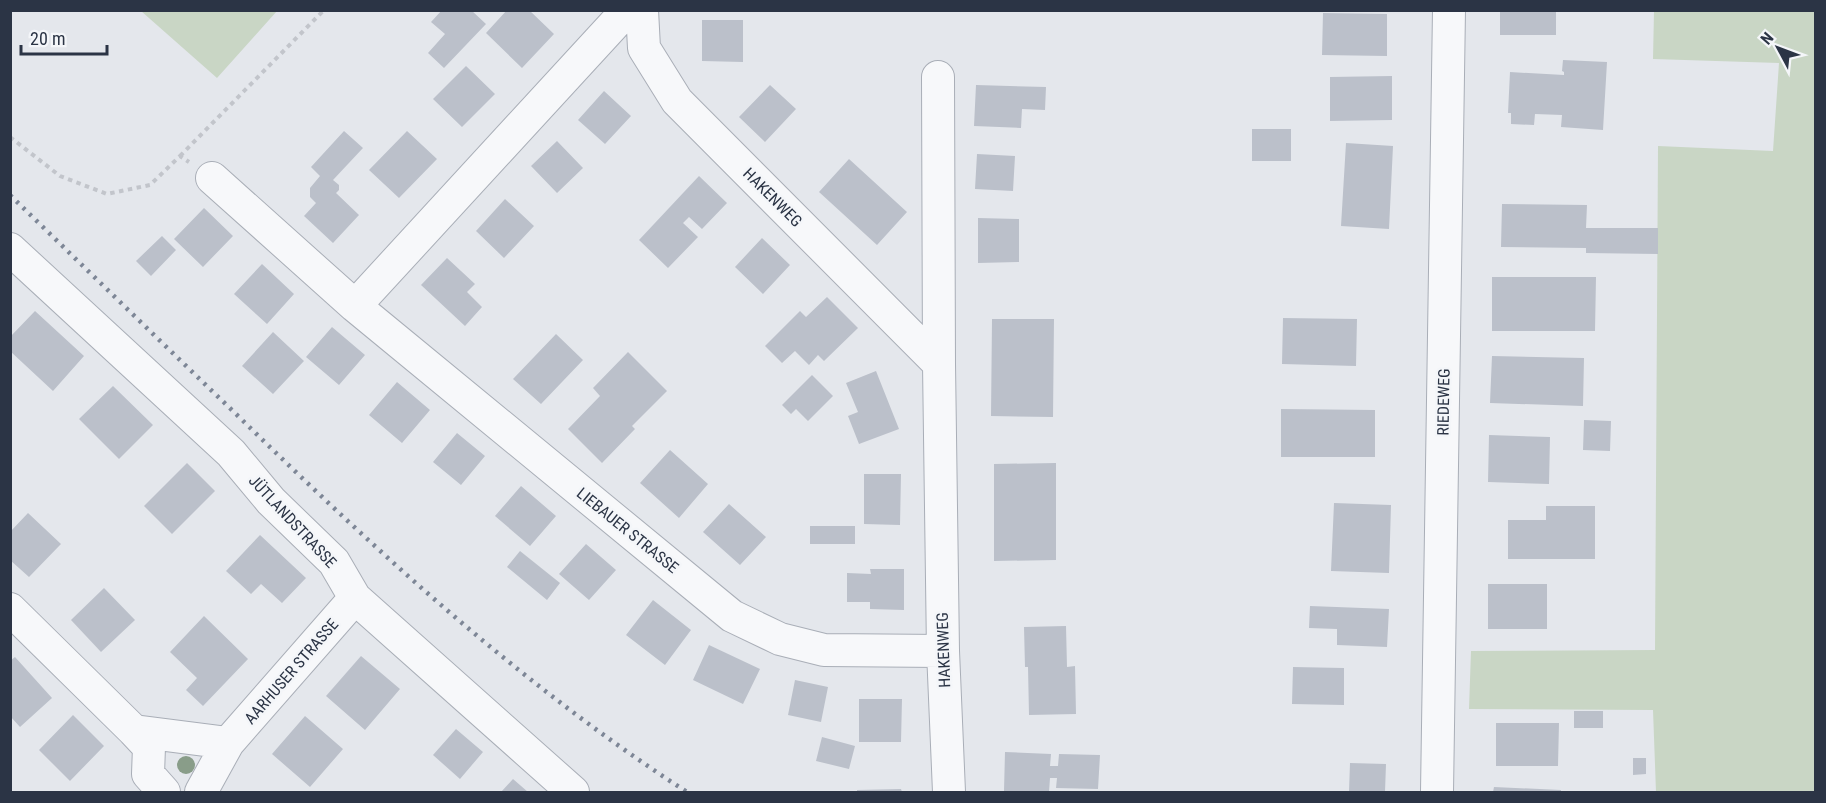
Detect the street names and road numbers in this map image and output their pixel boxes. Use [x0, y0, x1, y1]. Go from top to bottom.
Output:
street label: HAKENWEG [739, 164, 806, 231]
street label: RIEDEWEG [1433, 368, 1454, 436]
street label: JÜTLANDSTRASSE [245, 471, 341, 572]
street label: LIEBAUER STRASSE [573, 484, 682, 577]
street label: HAKENWEG [933, 612, 954, 688]
street label: AARHUSER STRASSE [241, 615, 342, 728]

